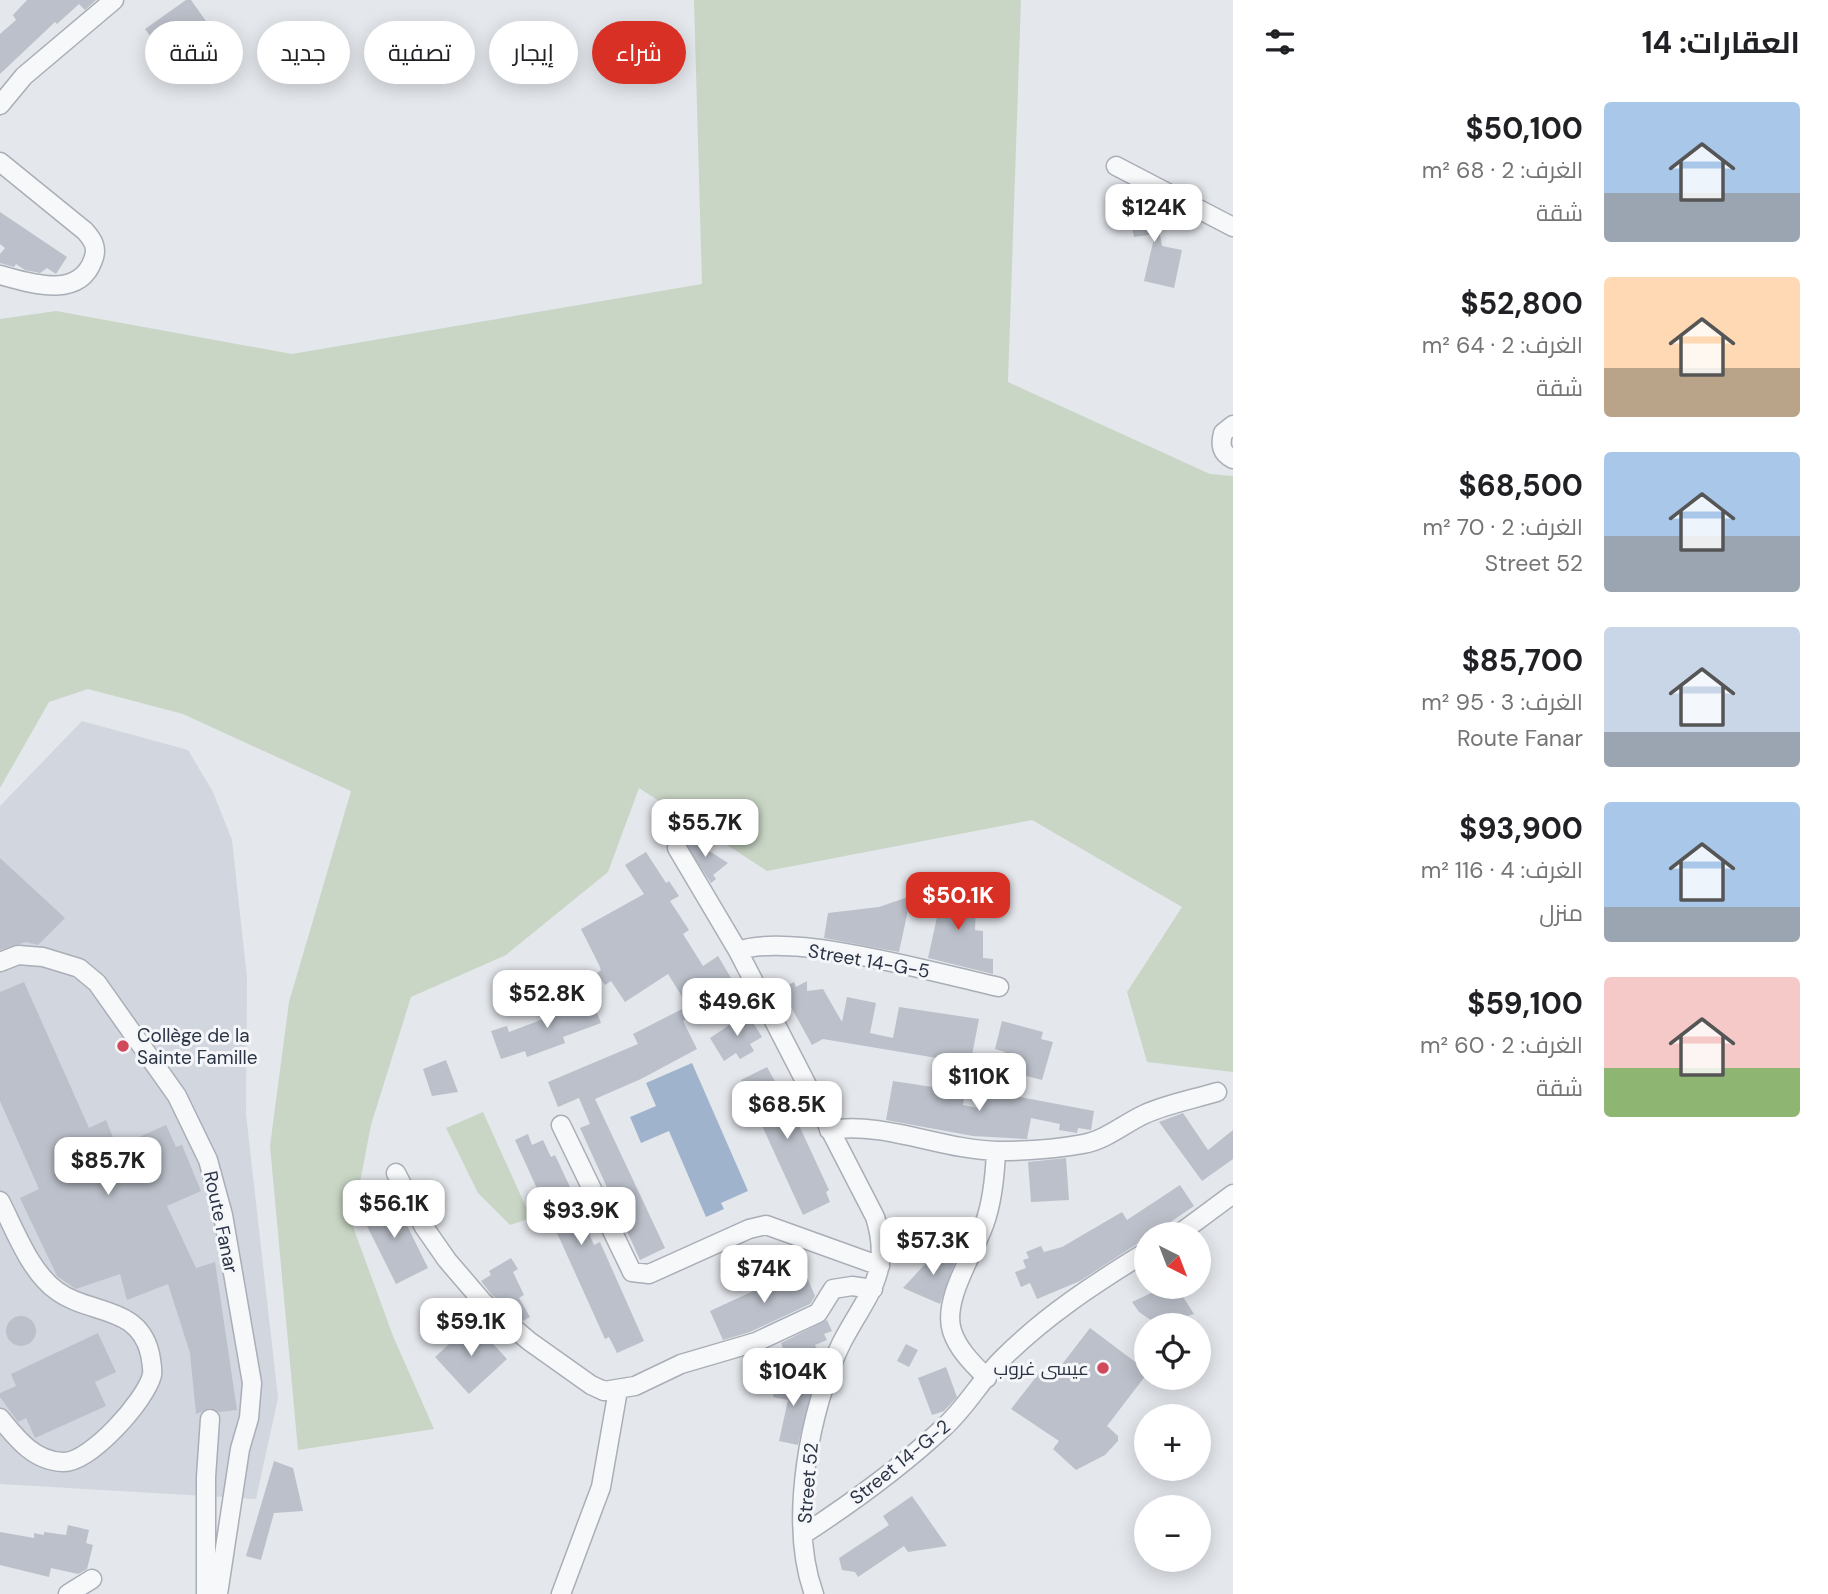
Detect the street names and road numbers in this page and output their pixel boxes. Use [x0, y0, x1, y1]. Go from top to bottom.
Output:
street label: Street 14-G-5 [806, 938, 932, 984]
street label: Route Fanar [198, 1169, 244, 1275]
street label: Street 14-G-2 [845, 1414, 955, 1510]
street label: Street 52 [792, 1441, 824, 1524]

